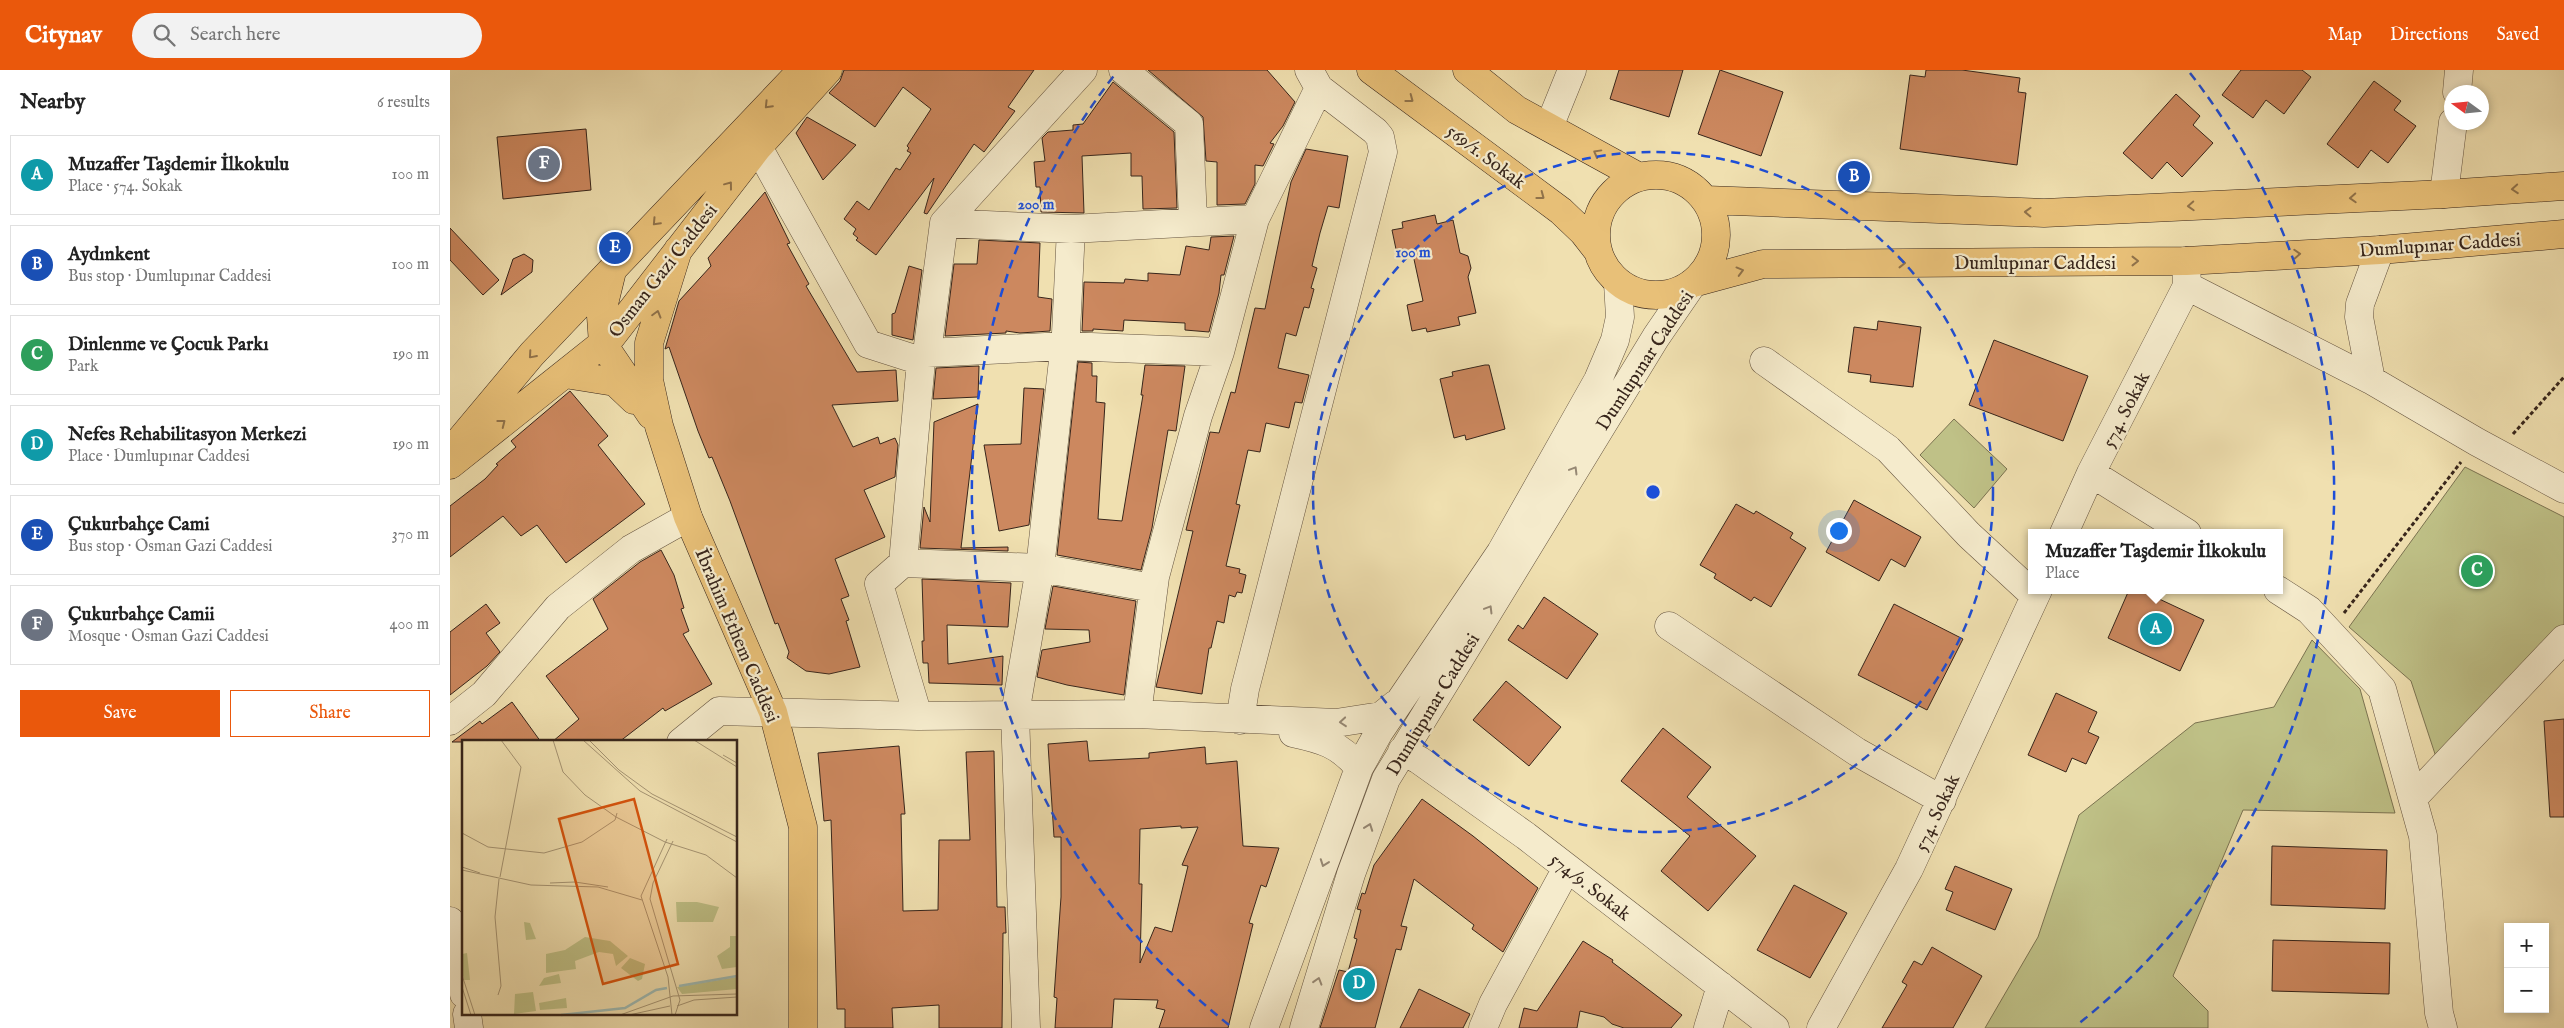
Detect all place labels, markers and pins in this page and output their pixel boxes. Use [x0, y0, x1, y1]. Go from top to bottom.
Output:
pin: F [528, 145, 560, 183]
pin: B [1838, 158, 1870, 196]
pin: E [599, 229, 631, 267]
centre of rings [1644, 483, 1662, 501]
pin: C [2461, 552, 2493, 590]
pin: A [2140, 610, 2172, 648]
pin: D [1343, 965, 1375, 1003]

